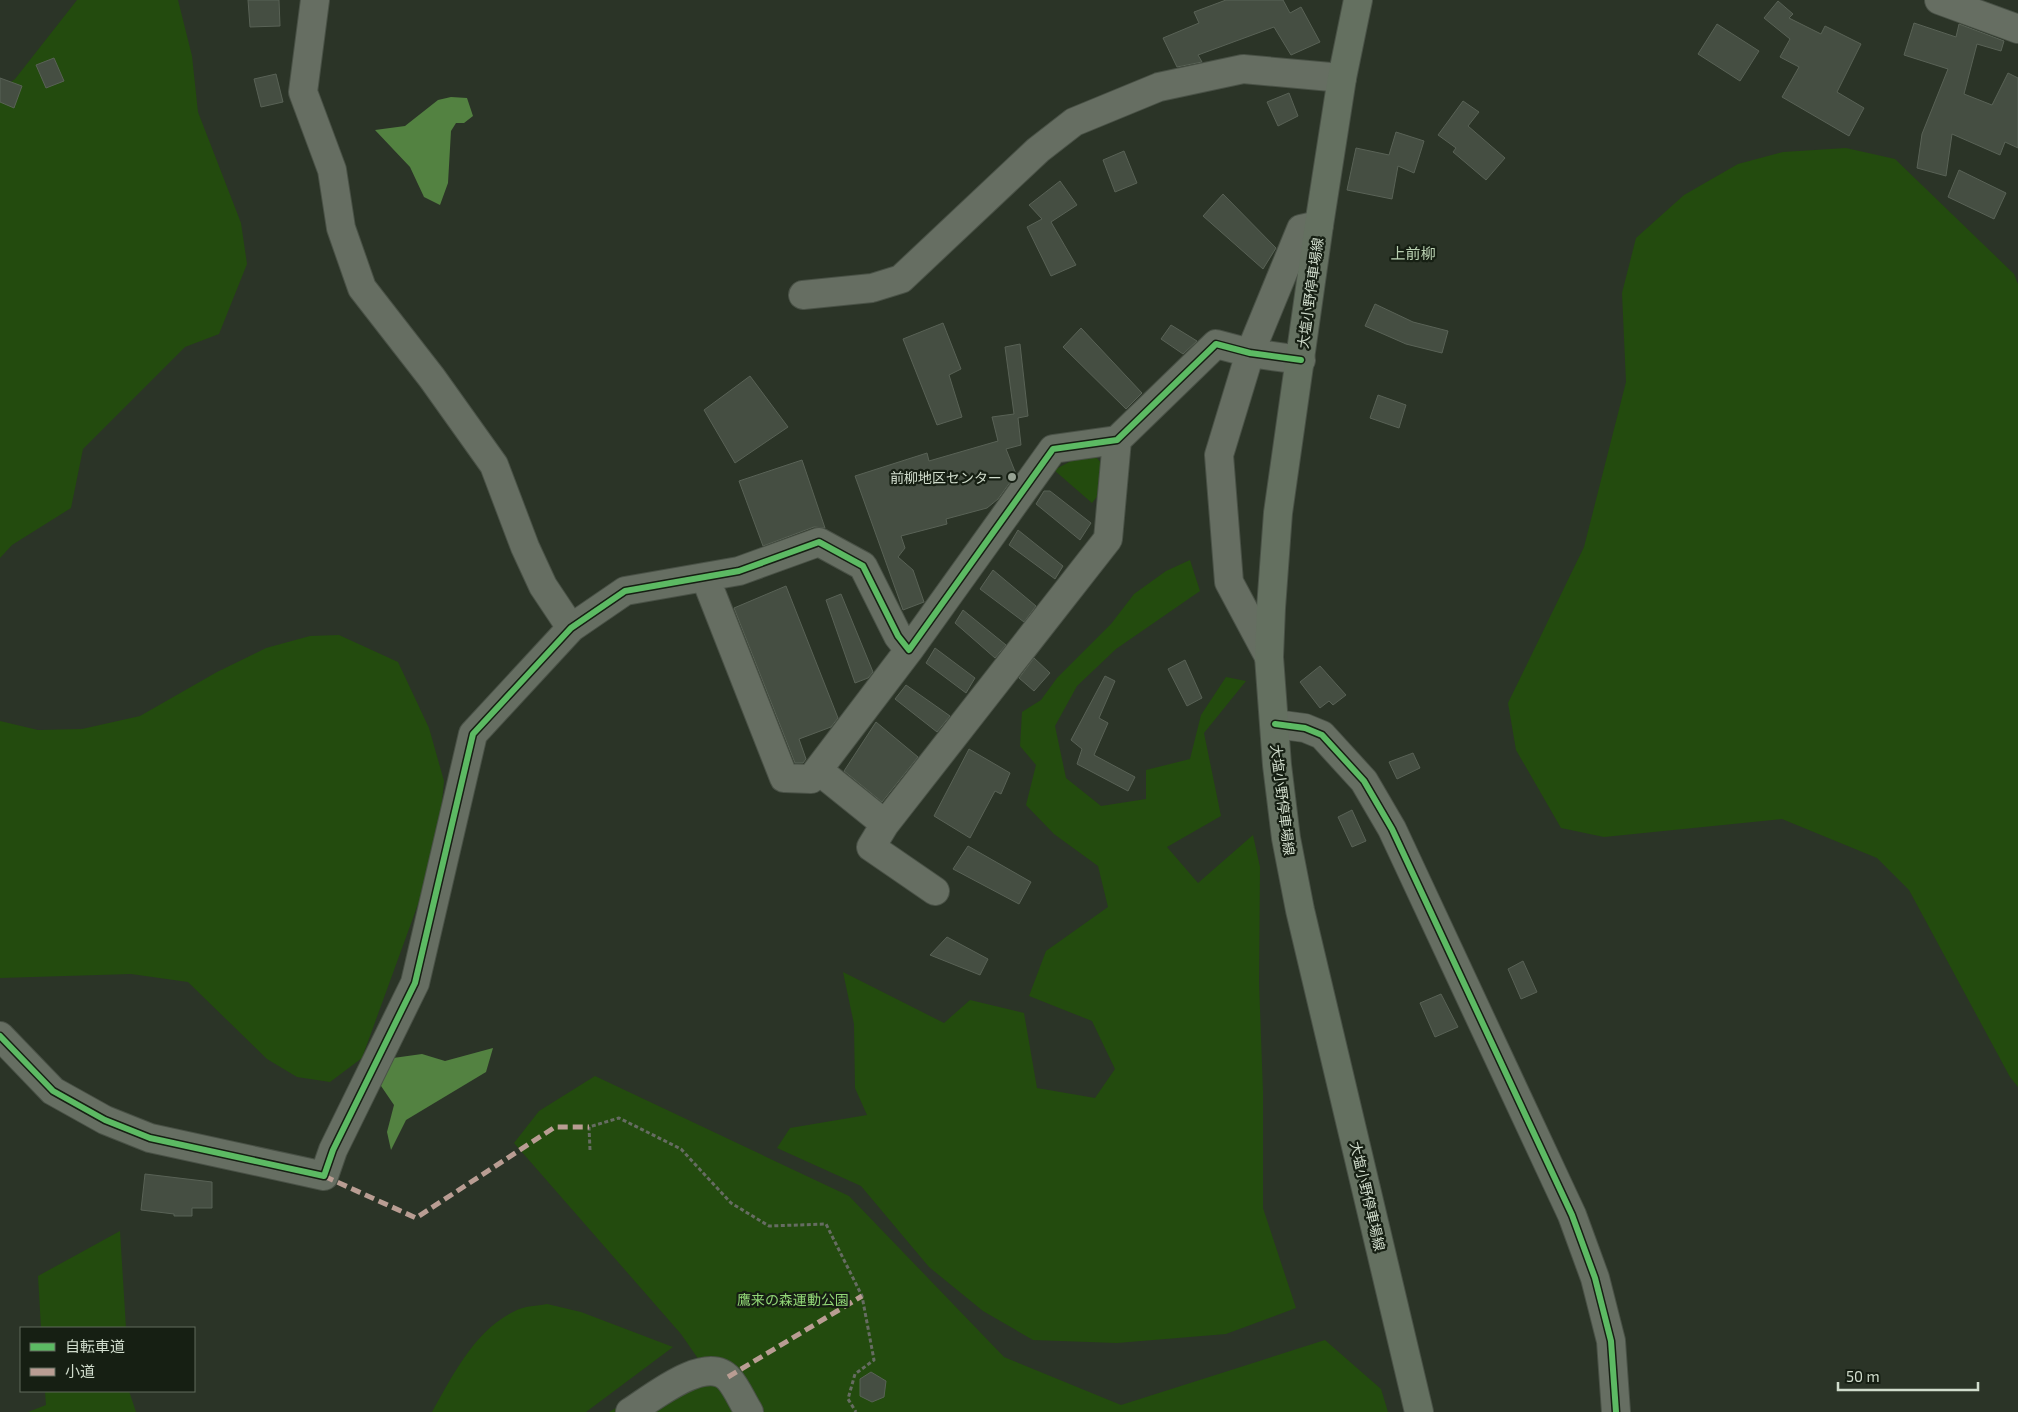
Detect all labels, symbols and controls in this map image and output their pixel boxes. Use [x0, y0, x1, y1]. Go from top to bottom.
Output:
street label: 大塩小野停車場線 [1294, 236, 1326, 350]
district label: 上前柳 [1390, 244, 1436, 262]
place label: 前柳地区センター [890, 469, 1002, 486]
marker: 前柳地区センター [1006, 471, 1018, 483]
street label: 大塩小野停車場線 [1268, 743, 1298, 857]
street label: 大塩小野停車場線 [1347, 1140, 1389, 1252]
park label: 鷹来の森運動公園 [737, 1291, 849, 1308]
legend [20, 1327, 195, 1392]
text: 自転車道 [65, 1337, 125, 1355]
scale bar [1838, 1360, 1978, 1392]
text: 小道 [65, 1362, 95, 1380]
text: 50 m [1846, 1367, 1880, 1385]

